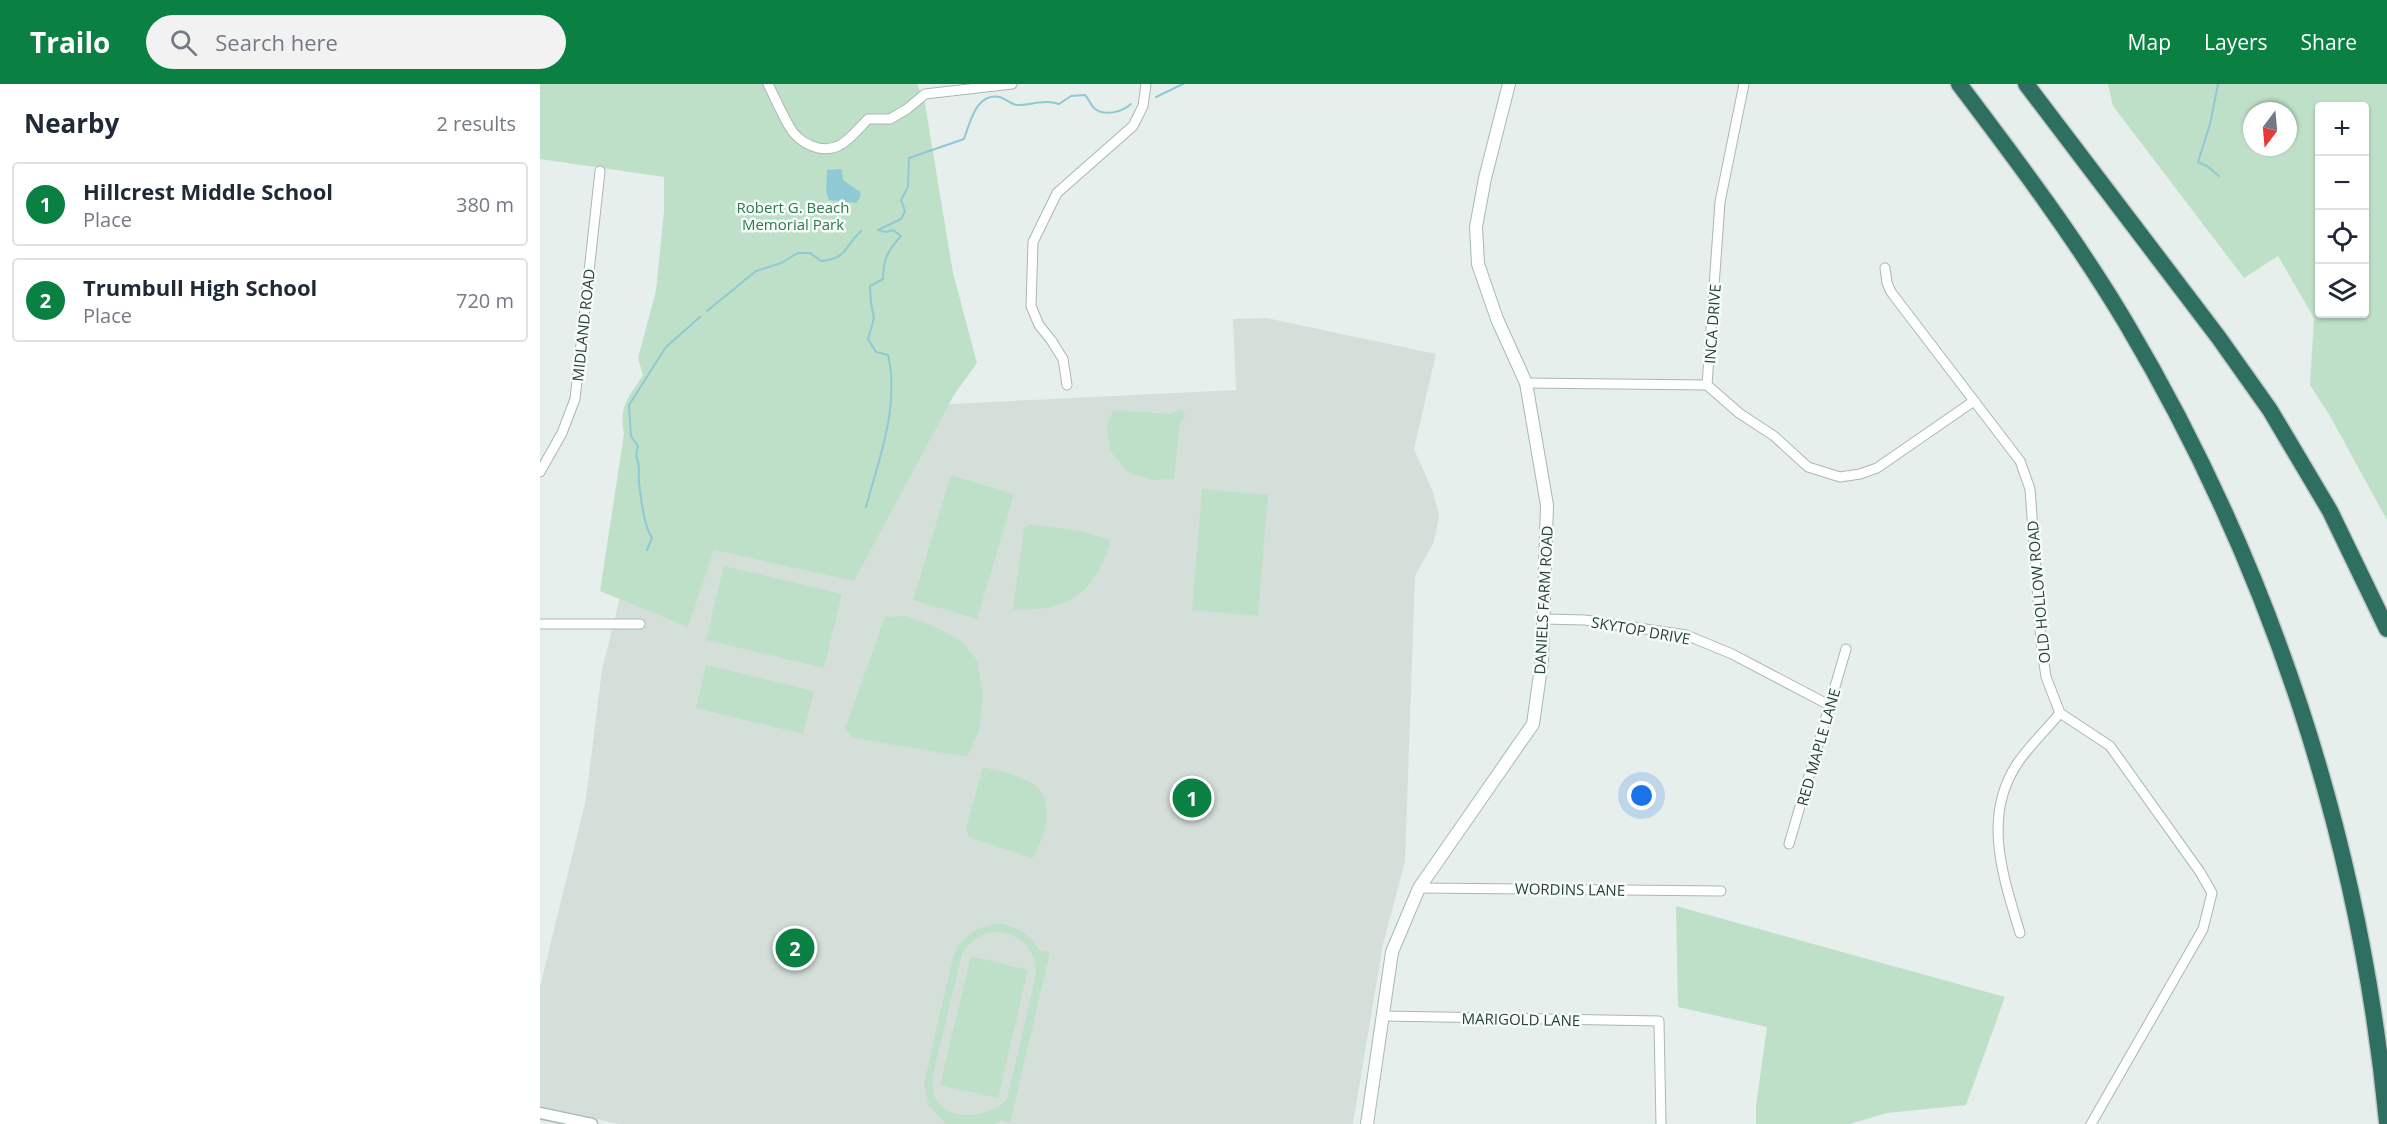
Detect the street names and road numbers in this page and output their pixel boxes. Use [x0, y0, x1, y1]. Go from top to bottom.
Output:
street label: MIDLAND ROAD [567, 268, 599, 382]
street label: INCA DRIVE [1699, 283, 1725, 365]
street label: OLD HOLLOW ROAD [2022, 520, 2054, 664]
street label: DANIELS FARM ROAD [1529, 525, 1557, 675]
street label: SKYTOP DRIVE [1590, 611, 1692, 649]
street label: RED MAPLE LANE [1792, 686, 1844, 808]
street label: WORDINS LANE [1515, 878, 1625, 900]
street label: MARIGOLD LANE [1462, 1008, 1580, 1030]

